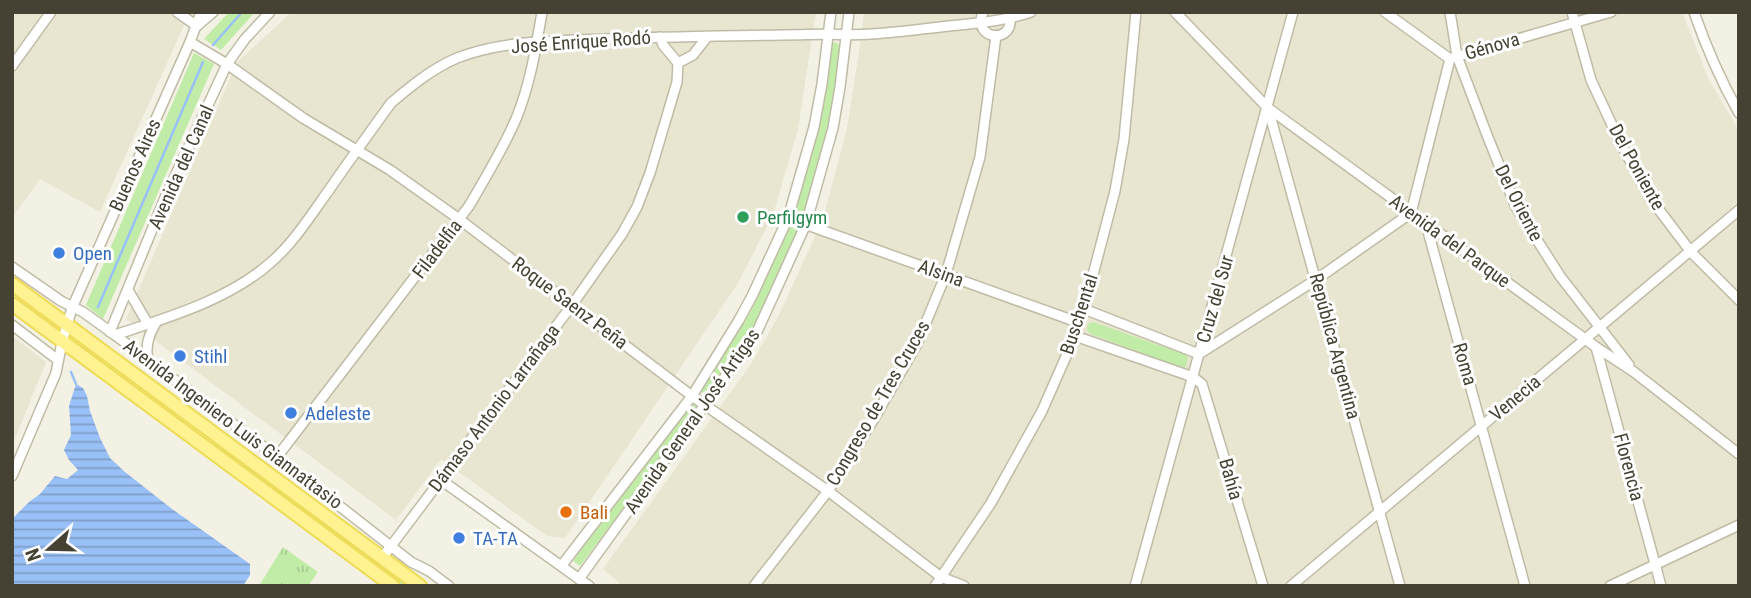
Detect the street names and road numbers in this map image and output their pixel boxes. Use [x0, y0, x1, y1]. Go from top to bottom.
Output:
street label: José Enrique Rodó [510, 26, 652, 58]
street label: Génova [1462, 27, 1522, 65]
street label: Avenida del Canal [143, 101, 219, 233]
street label: Buenos Aires [104, 115, 166, 215]
street label: Del Poniente [1604, 120, 1670, 214]
street label: Del Oriente [1490, 161, 1548, 245]
street label: Avenida del Parque [1385, 189, 1515, 293]
street label: Filadelfia [407, 215, 467, 283]
street label: Roque Saenz Peña [508, 252, 632, 354]
street label: Cruz del Sur [1191, 252, 1239, 346]
street label: Alsina [915, 254, 967, 292]
street label: República Argentina [1304, 270, 1366, 422]
street label: Buschental [1055, 271, 1103, 357]
street label: Congreso de Tres Cruces [821, 316, 935, 490]
street label: Dámaso Antonio Larrañaga [424, 320, 564, 496]
street label: Avenida General José Artigas [619, 324, 765, 518]
street label: Avenida Ingeniero Luis Giannattasio [119, 334, 347, 514]
street label: Roma [1448, 340, 1482, 388]
street label: Venecia [1485, 370, 1545, 426]
street label: Florencia [1609, 431, 1649, 503]
street label: Bahía [1214, 456, 1248, 502]

